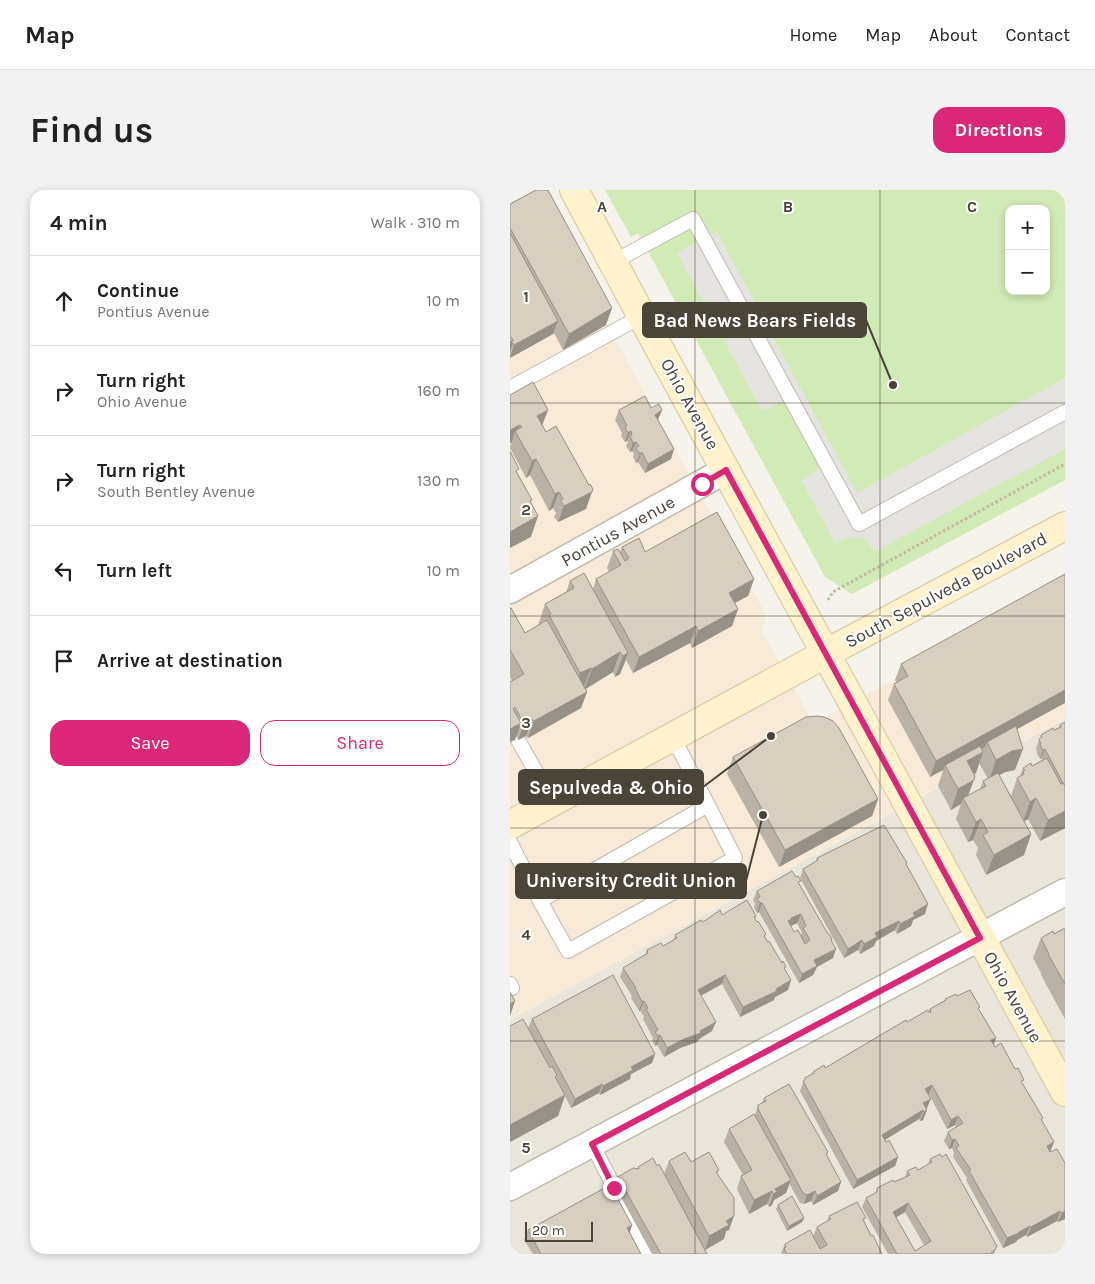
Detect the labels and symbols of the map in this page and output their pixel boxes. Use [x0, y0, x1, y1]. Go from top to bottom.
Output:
text: A [597, 197, 607, 216]
text: B [783, 197, 793, 216]
text: C [967, 197, 977, 216]
text: 1 [523, 287, 529, 306]
callout: Bad News Bears Fields [643, 303, 866, 337]
text: Bad News Bears Fields [654, 310, 856, 332]
street label: Ohio Avenue [656, 354, 724, 454]
route start [691, 473, 714, 496]
street label: Pontius Avenue [557, 491, 679, 571]
text: 2 [521, 500, 531, 519]
street label: South Sepulveda Boulevard [841, 527, 1051, 653]
text: 3 [521, 713, 531, 732]
callout: Sepulveda & Ohio [519, 770, 703, 804]
text: Sepulveda & Ohio [529, 777, 693, 799]
callout: University Credit Union [516, 864, 746, 898]
text: University Credit Union [526, 870, 736, 892]
text: 4 [521, 925, 531, 944]
street label: Ohio Avenue [979, 947, 1047, 1047]
text: 5 [521, 1138, 531, 1157]
route end [603, 1177, 626, 1200]
scale bar [525, 1219, 592, 1242]

